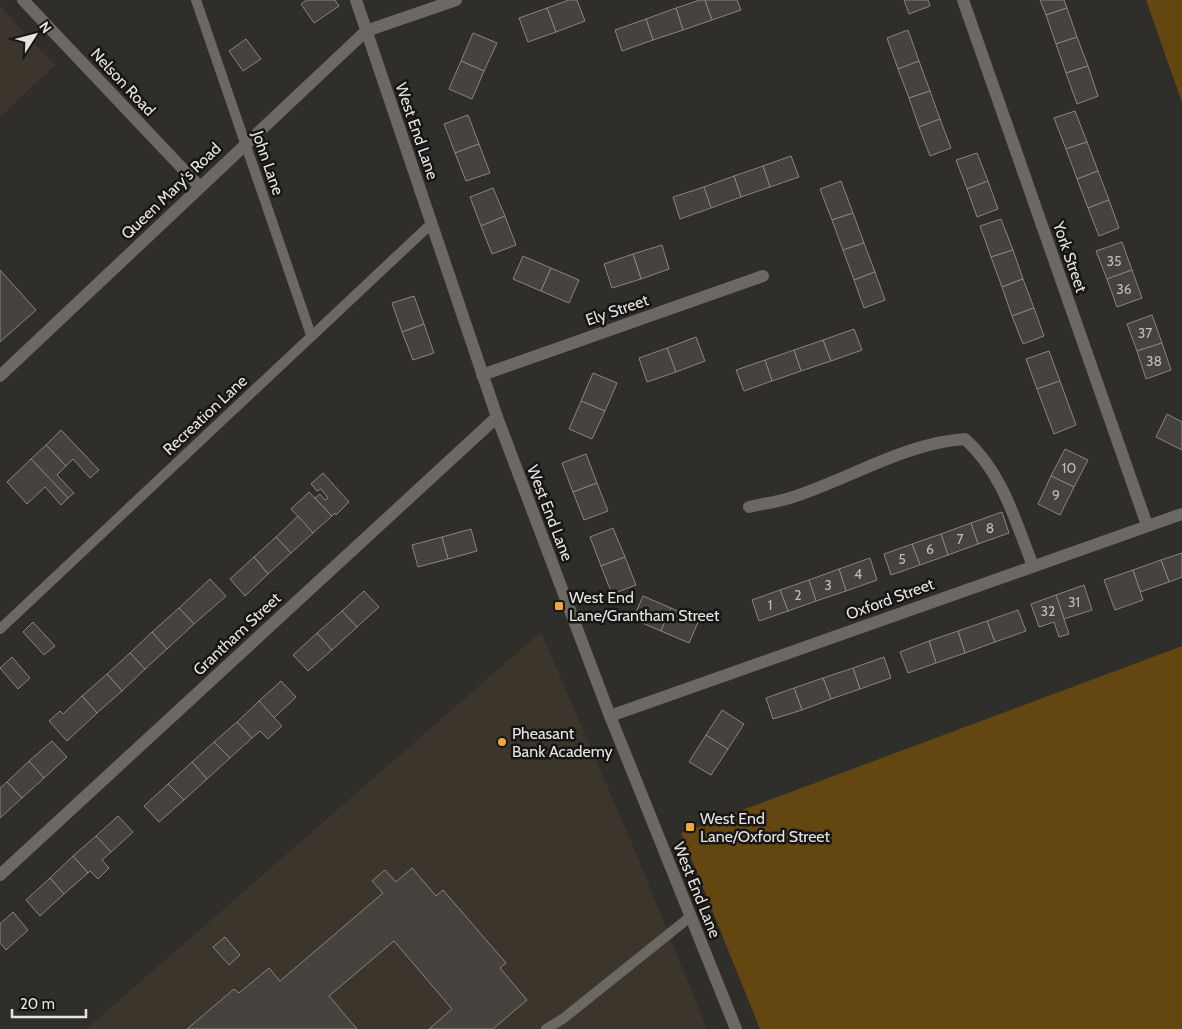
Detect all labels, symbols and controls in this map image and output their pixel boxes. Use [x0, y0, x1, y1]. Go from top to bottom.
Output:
north arrow [10, 10, 60, 60]
text: N [35, 18, 56, 37]
street label: Nelson Road [87, 44, 159, 120]
street label: West End Lane [392, 80, 442, 182]
street label: John Lane [248, 127, 288, 198]
street label: Queen Mary's Road [117, 139, 225, 243]
street label: York Street [1049, 218, 1091, 295]
house number: 35 [1106, 252, 1122, 270]
house number: 36 [1116, 280, 1132, 298]
street label: Ely Street [583, 290, 652, 330]
house number: 37 [1138, 324, 1152, 342]
house number: 38 [1146, 352, 1162, 370]
street label: Recreation Lane [159, 371, 251, 459]
house number: 10 [1062, 459, 1076, 477]
street label: West End Lane [523, 462, 577, 564]
house number: 9 [1052, 486, 1060, 504]
house number: 8 [986, 519, 994, 537]
house number: 7 [956, 530, 964, 548]
house number: 6 [926, 540, 934, 558]
house number: 5 [898, 550, 906, 568]
house number: 4 [854, 565, 862, 583]
street label: Oxford Street [843, 574, 937, 624]
house number: 3 [824, 576, 832, 594]
house number: 2 [794, 586, 802, 604]
street label: Grantham Street [189, 588, 285, 679]
place label: West End Lane/Grantham Street [569, 588, 720, 625]
house number: 31 [1068, 593, 1080, 611]
house number: 1 [768, 596, 772, 614]
marker: West End Lane/Grantham Street [553, 600, 565, 612]
house number: 32 [1041, 602, 1055, 620]
place label: Pheasant Bank Academy [512, 724, 613, 761]
marker: Pheasant Bank Academy [496, 736, 508, 748]
place label: West End Lane/Oxford Street [700, 809, 831, 846]
marker: West End Lane/Oxford Street [684, 821, 696, 833]
street label: West End Lane [669, 839, 725, 941]
scale bar [12, 986, 86, 1018]
text: 20 m [20, 995, 55, 1013]

